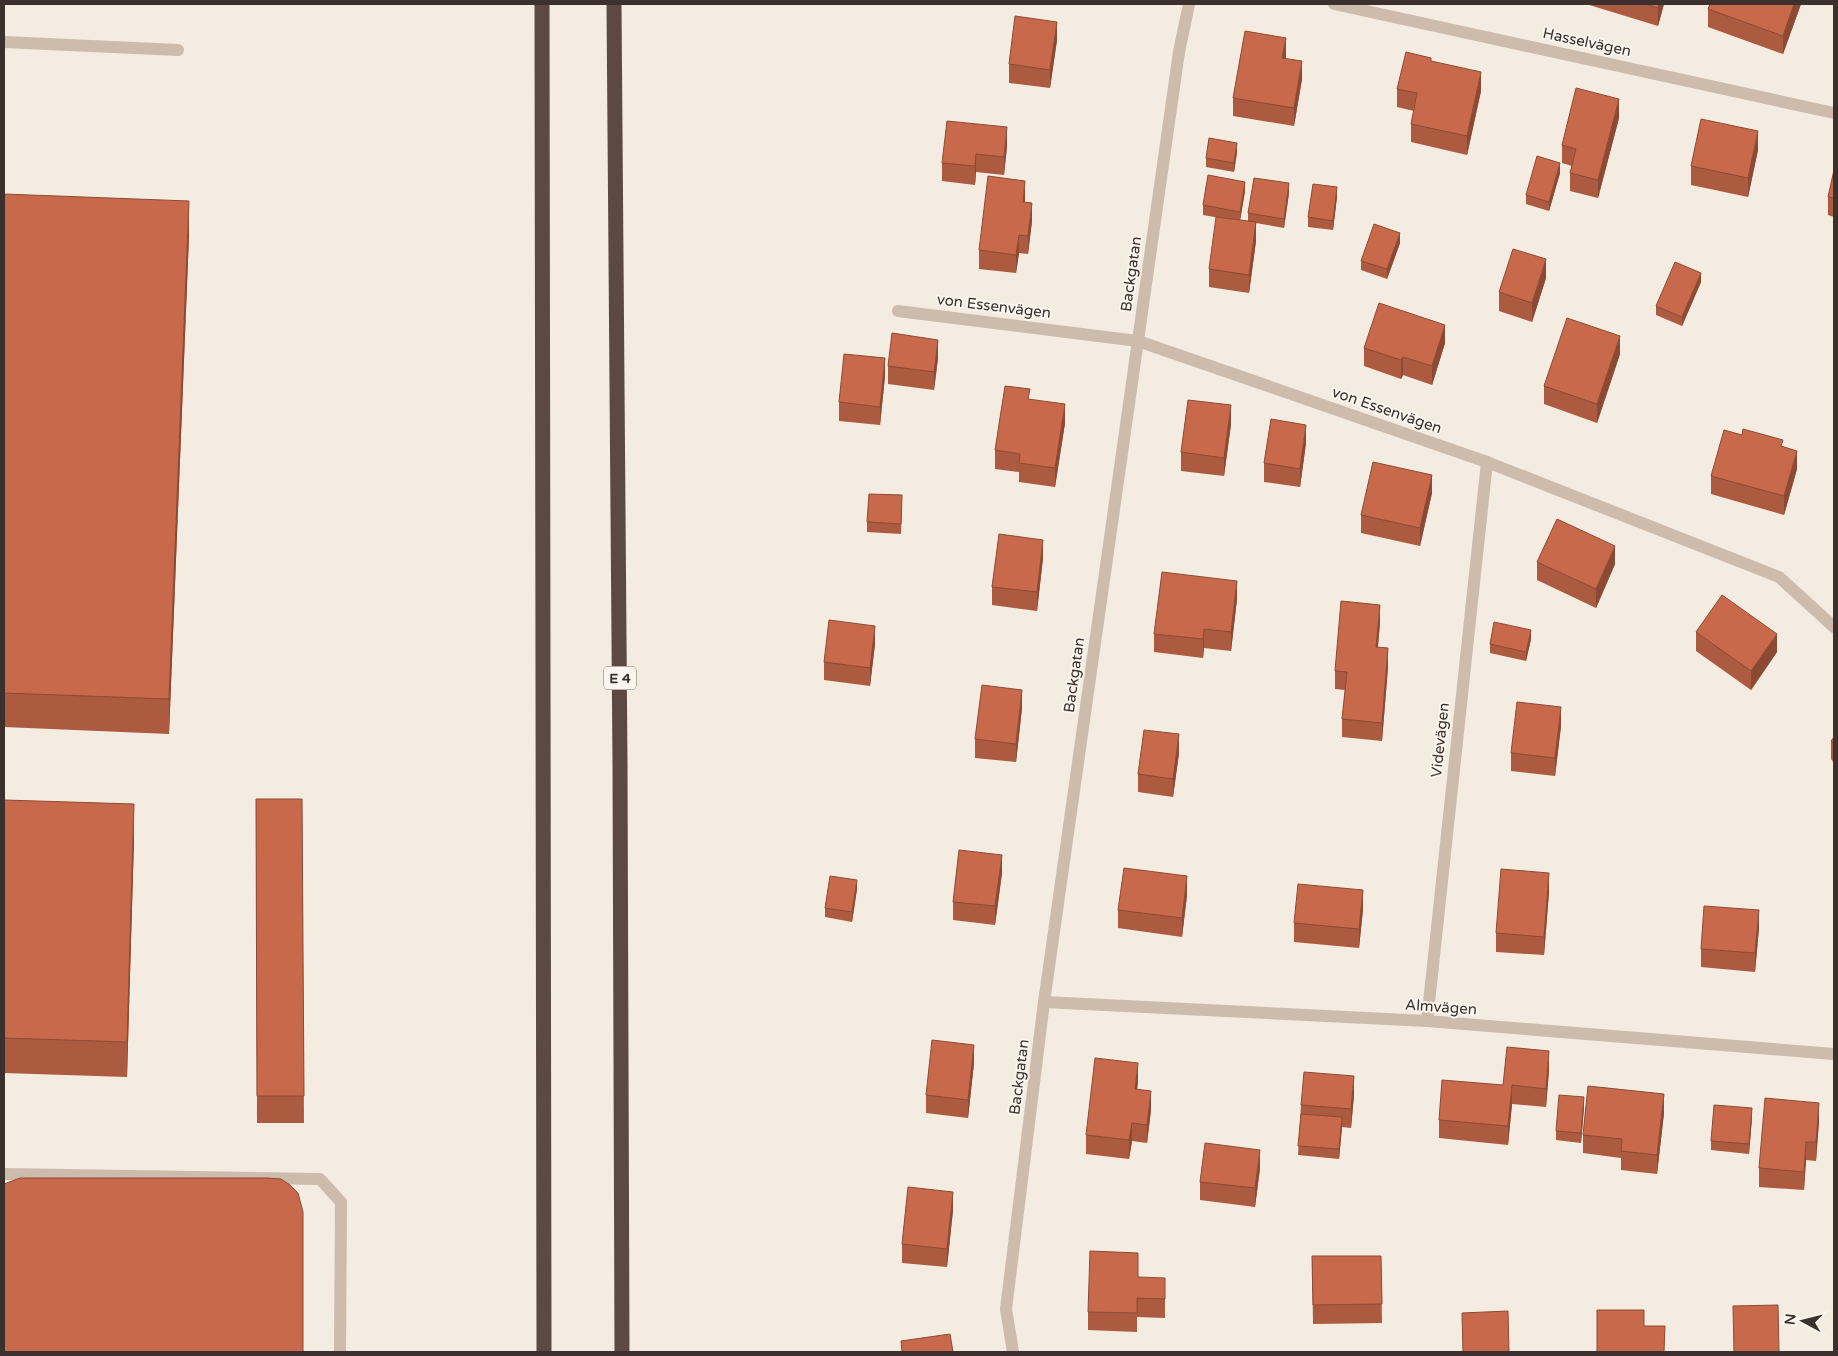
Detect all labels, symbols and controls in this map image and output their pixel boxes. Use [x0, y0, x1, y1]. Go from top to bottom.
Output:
street label: Hasselvägen [1541, 24, 1633, 60]
street label: Backgatan [1117, 235, 1145, 313]
street label: von Essenvägen [936, 290, 1052, 322]
street label: von Essenvägen [1330, 383, 1444, 437]
street label: Backgatan [1060, 636, 1088, 714]
road number: E 4 [604, 666, 636, 690]
street label: Videvägen [1427, 702, 1453, 778]
street label: Almvägen [1405, 996, 1477, 1018]
street label: Backgatan [1005, 1038, 1033, 1116]
north arrow [1778, 1296, 1828, 1346]
text: N [1781, 1313, 1800, 1326]

